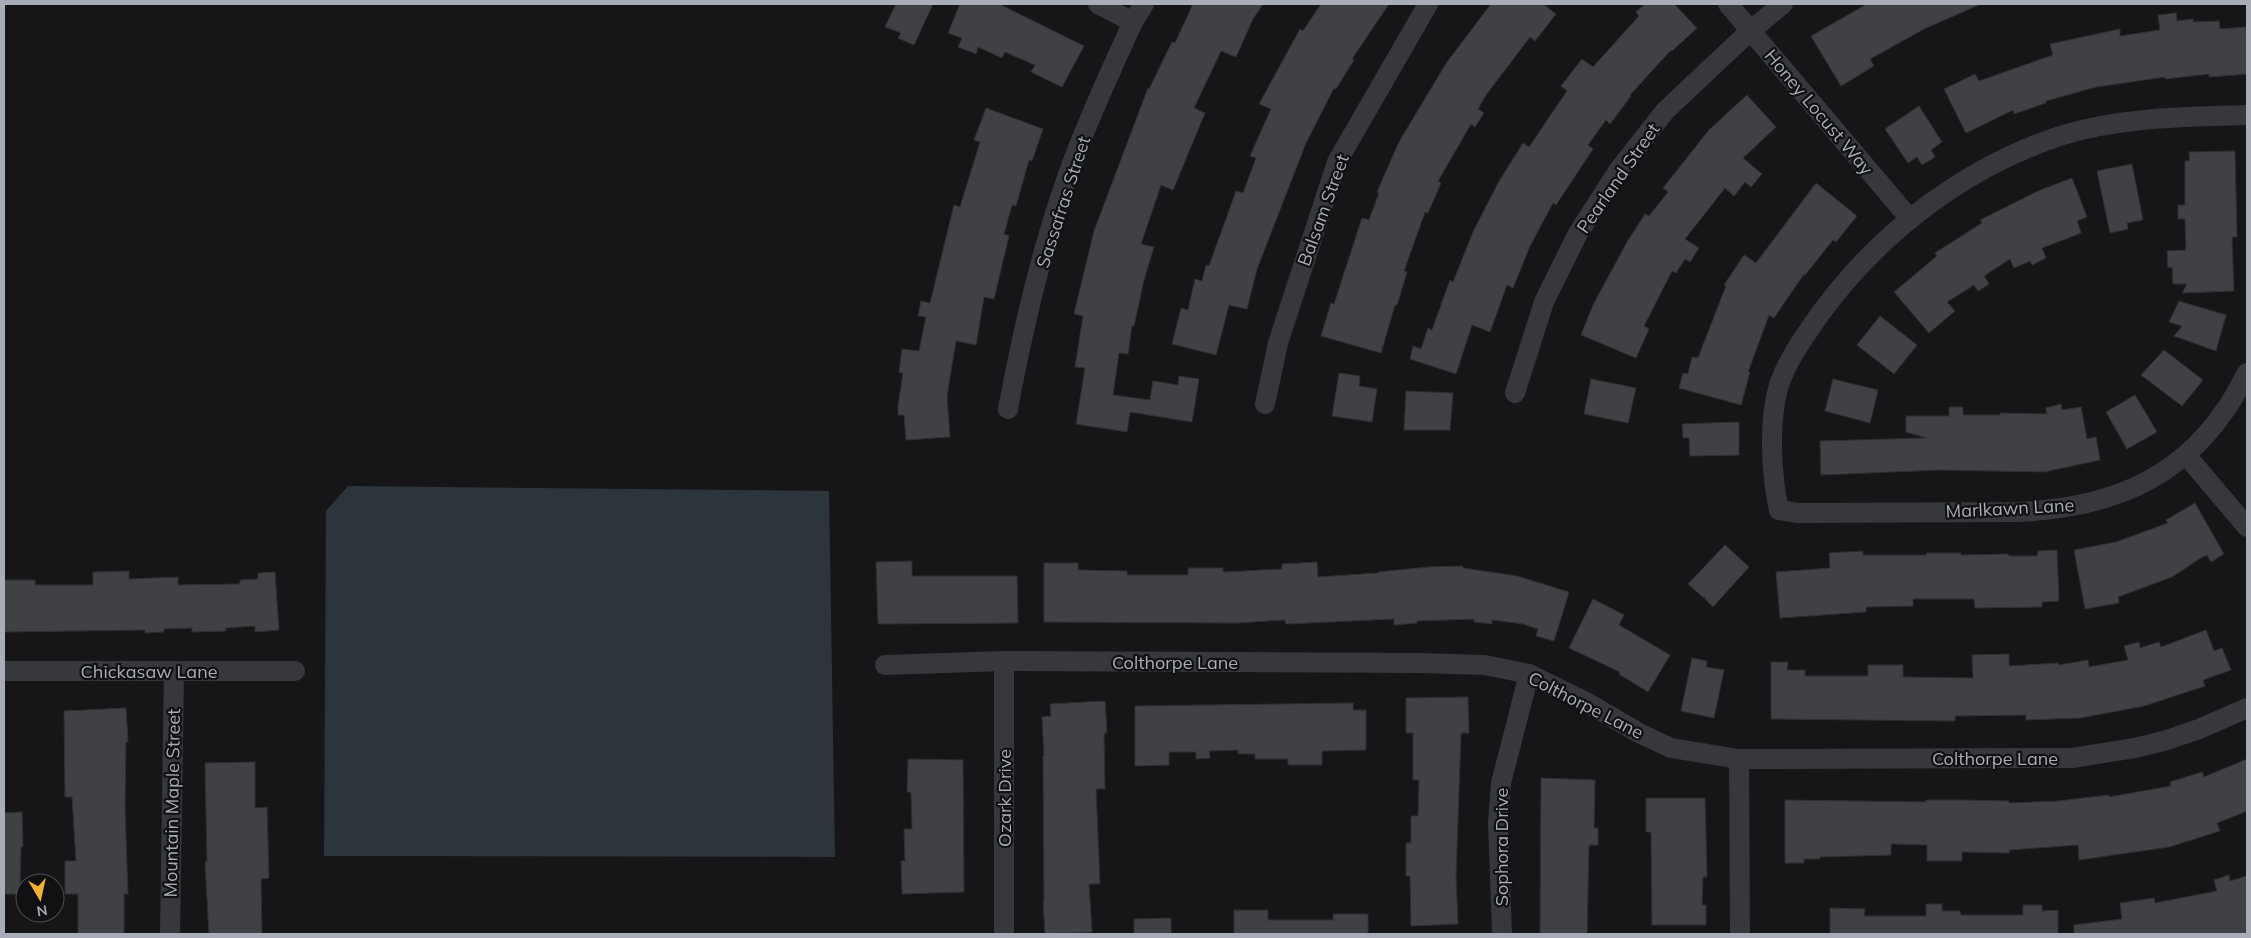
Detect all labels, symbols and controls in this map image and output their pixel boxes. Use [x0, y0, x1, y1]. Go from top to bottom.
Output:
street label: Honey Locust Way [1760, 44, 1879, 180]
street label: Pearland Street [1571, 118, 1665, 238]
street label: Sassafras Street [1031, 133, 1095, 271]
street label: Balsam Street [1292, 151, 1354, 269]
street label: Marlkawn Lane [1945, 493, 2075, 523]
street label: Colthorpe Lane [1112, 651, 1238, 674]
street label: Chickasaw Lane [81, 660, 217, 683]
street label: Colthorpe Lane [1525, 666, 1647, 744]
street label: Mountain Maple Street [159, 708, 185, 898]
street label: Colthorpe Lane [1932, 747, 2058, 770]
street label: Ozark Drive [993, 749, 1016, 847]
street label: Sophora Drive [1490, 788, 1513, 906]
north arrow [15, 873, 65, 923]
text: N [35, 901, 49, 921]

